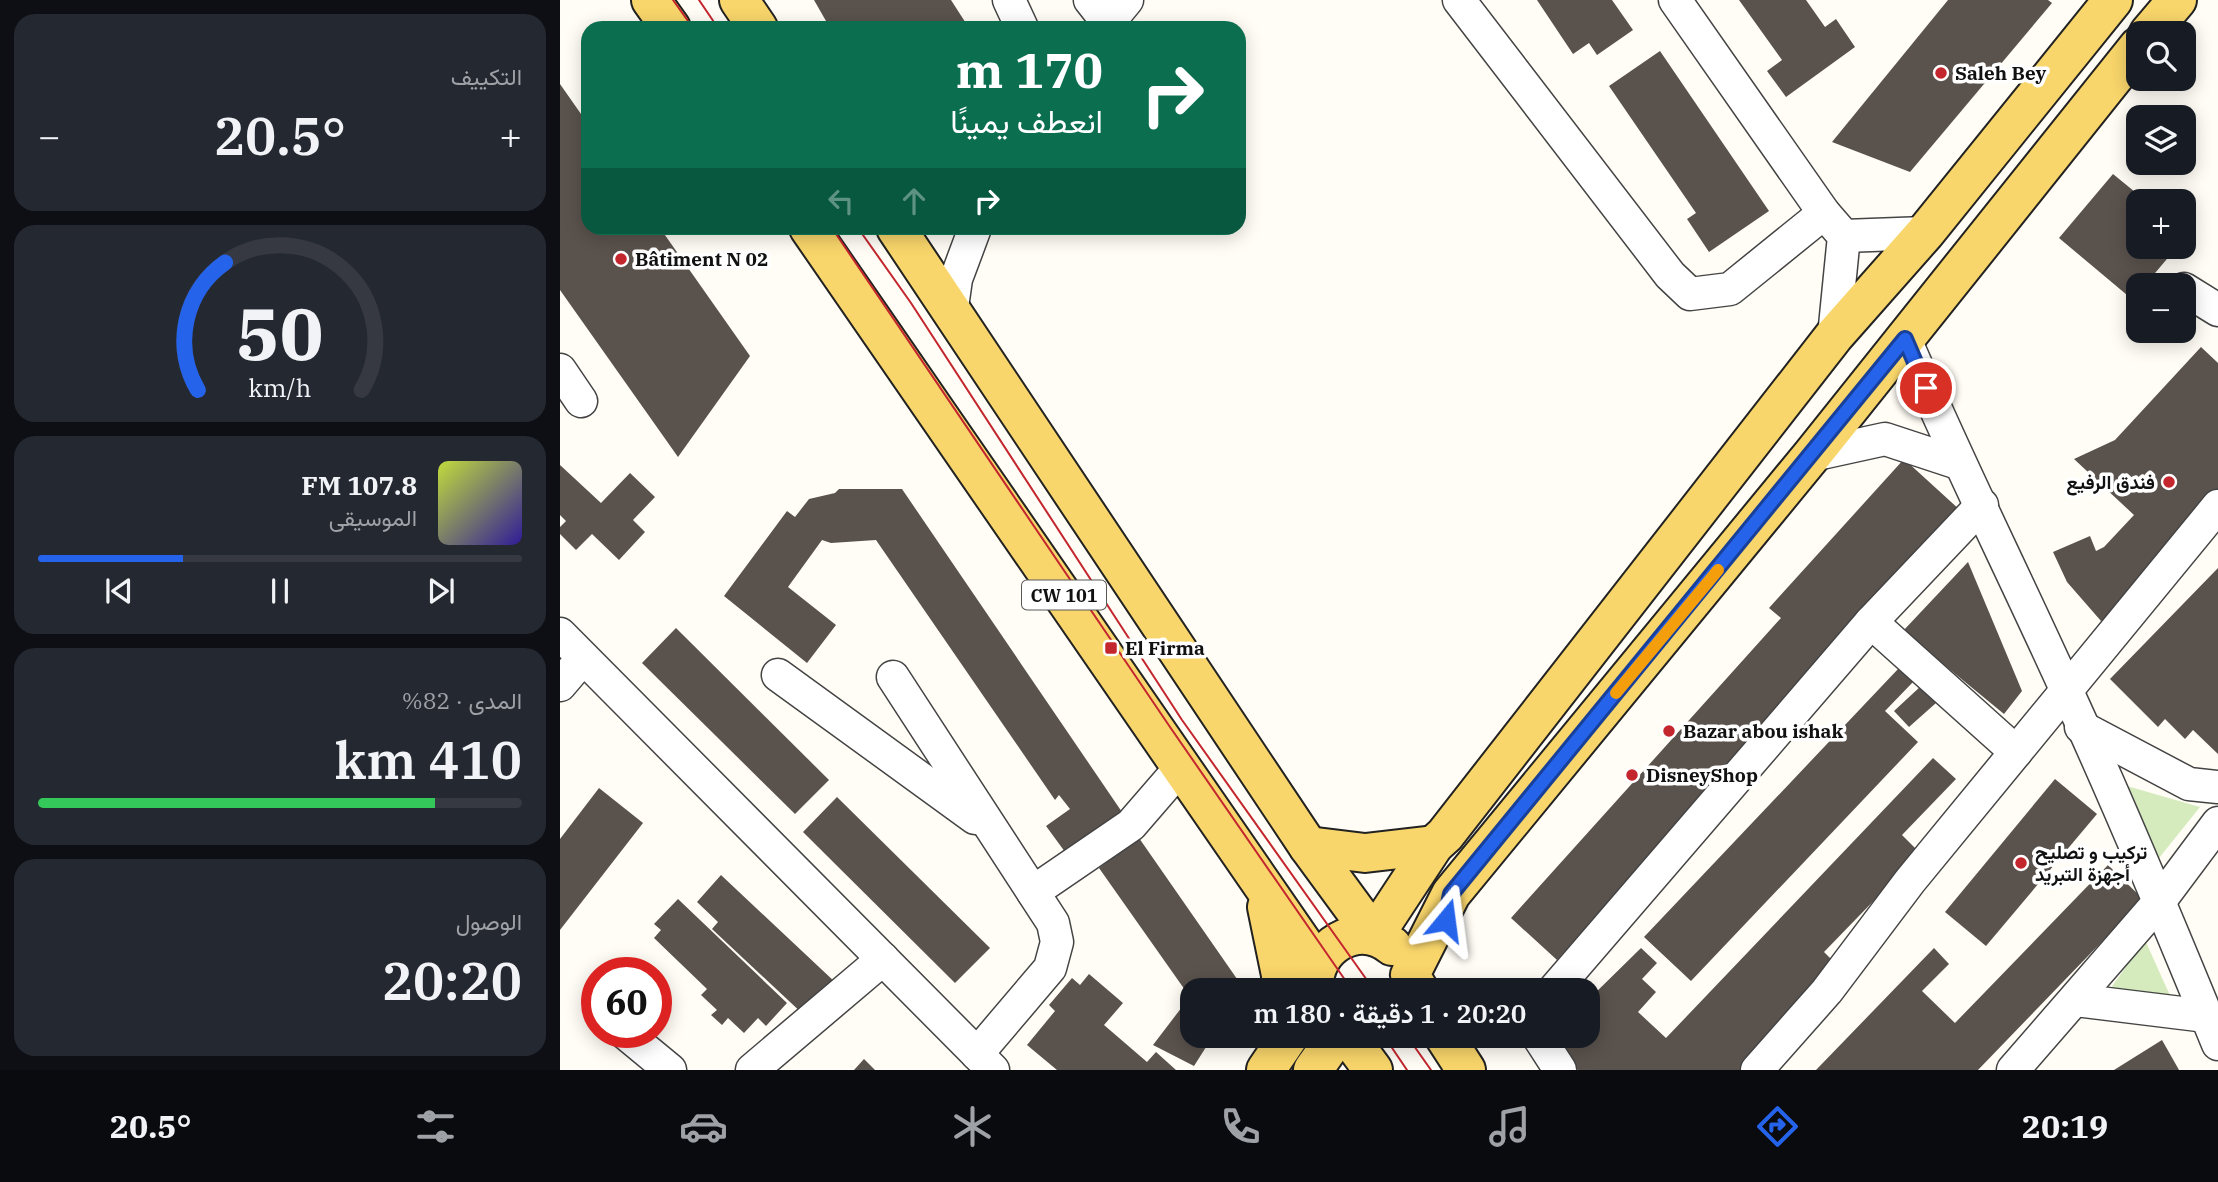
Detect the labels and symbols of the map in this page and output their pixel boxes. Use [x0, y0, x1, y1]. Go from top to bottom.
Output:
place label: Saleh Bey [1955, 61, 2046, 85]
marker: Saleh Bey [1933, 65, 1949, 81]
place label: Bâtiment N 02 [635, 247, 768, 271]
marker: Bâtiment N 02 [613, 251, 629, 267]
pin [1896, 358, 1956, 418]
place label: فندق الرفيع [2066, 470, 2155, 496]
marker: فندق الرفيع [2161, 474, 2177, 490]
road number: CW 101 [1022, 580, 1106, 610]
place label: El Firma [1125, 636, 1205, 660]
marker: El Firma [1103, 640, 1119, 656]
place label: Bazar abou ishak [1683, 719, 1843, 743]
marker: Bazar abou ishak [1661, 723, 1677, 739]
place label: DisneyShop [1646, 763, 1758, 787]
marker: DisneyShop [1624, 767, 1640, 783]
place label: تركيب و تصليح أجهزة التبريد [2035, 840, 2147, 887]
marker: تركيب و تصليح أجهزة التبريد [2013, 855, 2029, 871]
position arrow [1409, 883, 1483, 957]
speed limit sign: 60 [581, 957, 672, 1048]

